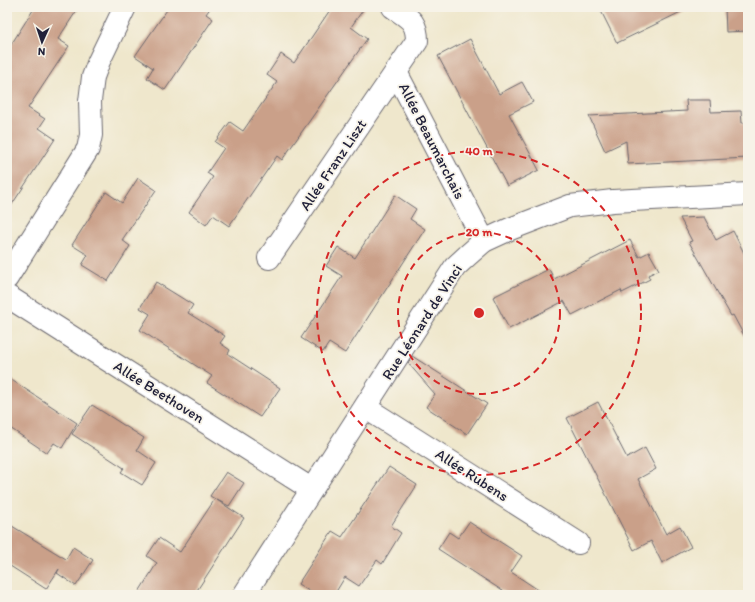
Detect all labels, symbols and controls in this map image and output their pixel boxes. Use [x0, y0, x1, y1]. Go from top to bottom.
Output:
north arrow [22, 22, 62, 62]
text: N [37, 45, 46, 58]
street label: Allée Beaumarchais [395, 80, 469, 202]
street label: Allée Franz Liszt [296, 116, 370, 214]
text: 40 m [465, 144, 494, 158]
text: 20 m [466, 225, 493, 239]
street label: Rue Léonard de Vinci [378, 261, 466, 383]
centre of rings [472, 306, 486, 320]
street label: Allée Beethoven [110, 357, 208, 427]
street label: Allée Rubens [432, 445, 512, 505]

